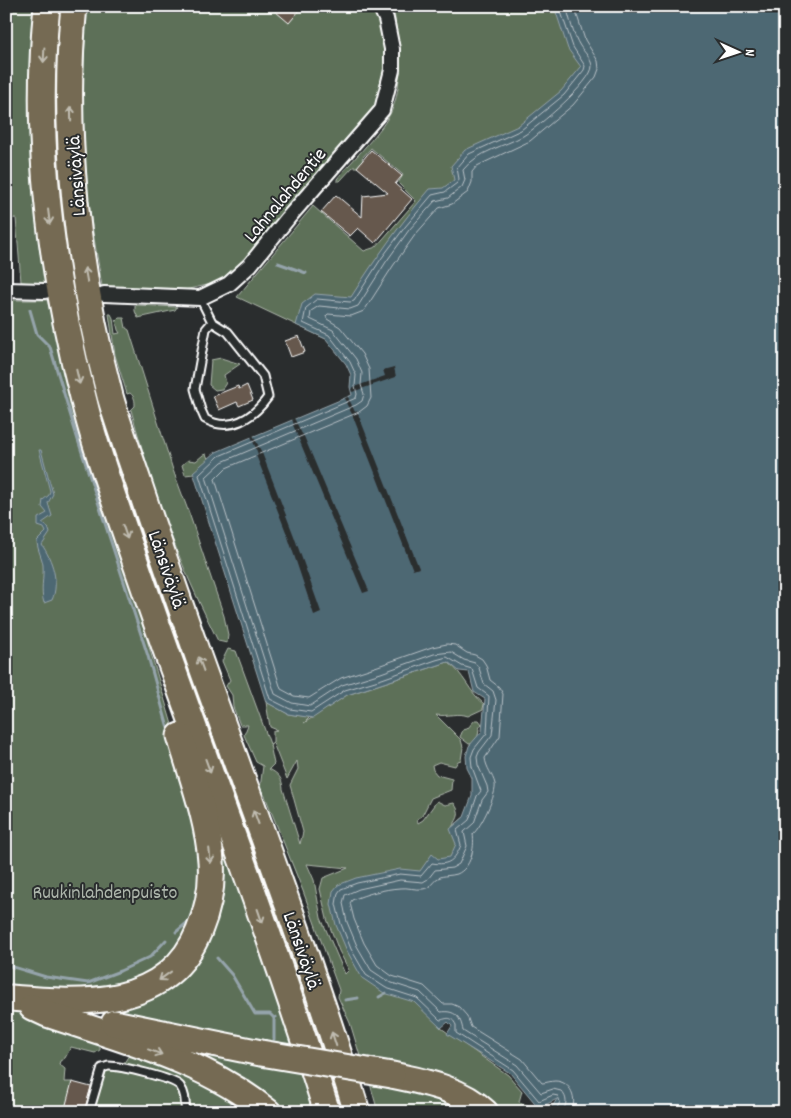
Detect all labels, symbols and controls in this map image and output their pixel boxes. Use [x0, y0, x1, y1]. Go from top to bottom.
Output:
north arrow [714, 28, 764, 78]
one-way arrow [40, 47, 49, 63]
text: N [739, 49, 759, 57]
one-way arrow [66, 106, 76, 122]
street label: Länsiväylä [61, 135, 95, 217]
street label: Lahnalahdentie [238, 142, 334, 249]
one-way arrow [45, 209, 55, 225]
one-way arrow [80, 268, 90, 284]
one-way arrow [74, 369, 83, 385]
one-way arrow [121, 524, 130, 540]
street label: Länsiväylä [139, 527, 192, 613]
one-way arrow [196, 657, 205, 672]
one-way arrow [204, 758, 213, 773]
one-way arrow [251, 810, 260, 825]
one-way arrow [205, 848, 215, 864]
park label: Ruukinlahdenpuisto [33, 880, 178, 908]
one-way arrow [256, 908, 266, 924]
street label: Länsiväylä [274, 908, 327, 994]
one-way arrow [158, 971, 172, 981]
one-way arrow [328, 1032, 338, 1048]
one-way arrow [147, 1048, 163, 1057]

